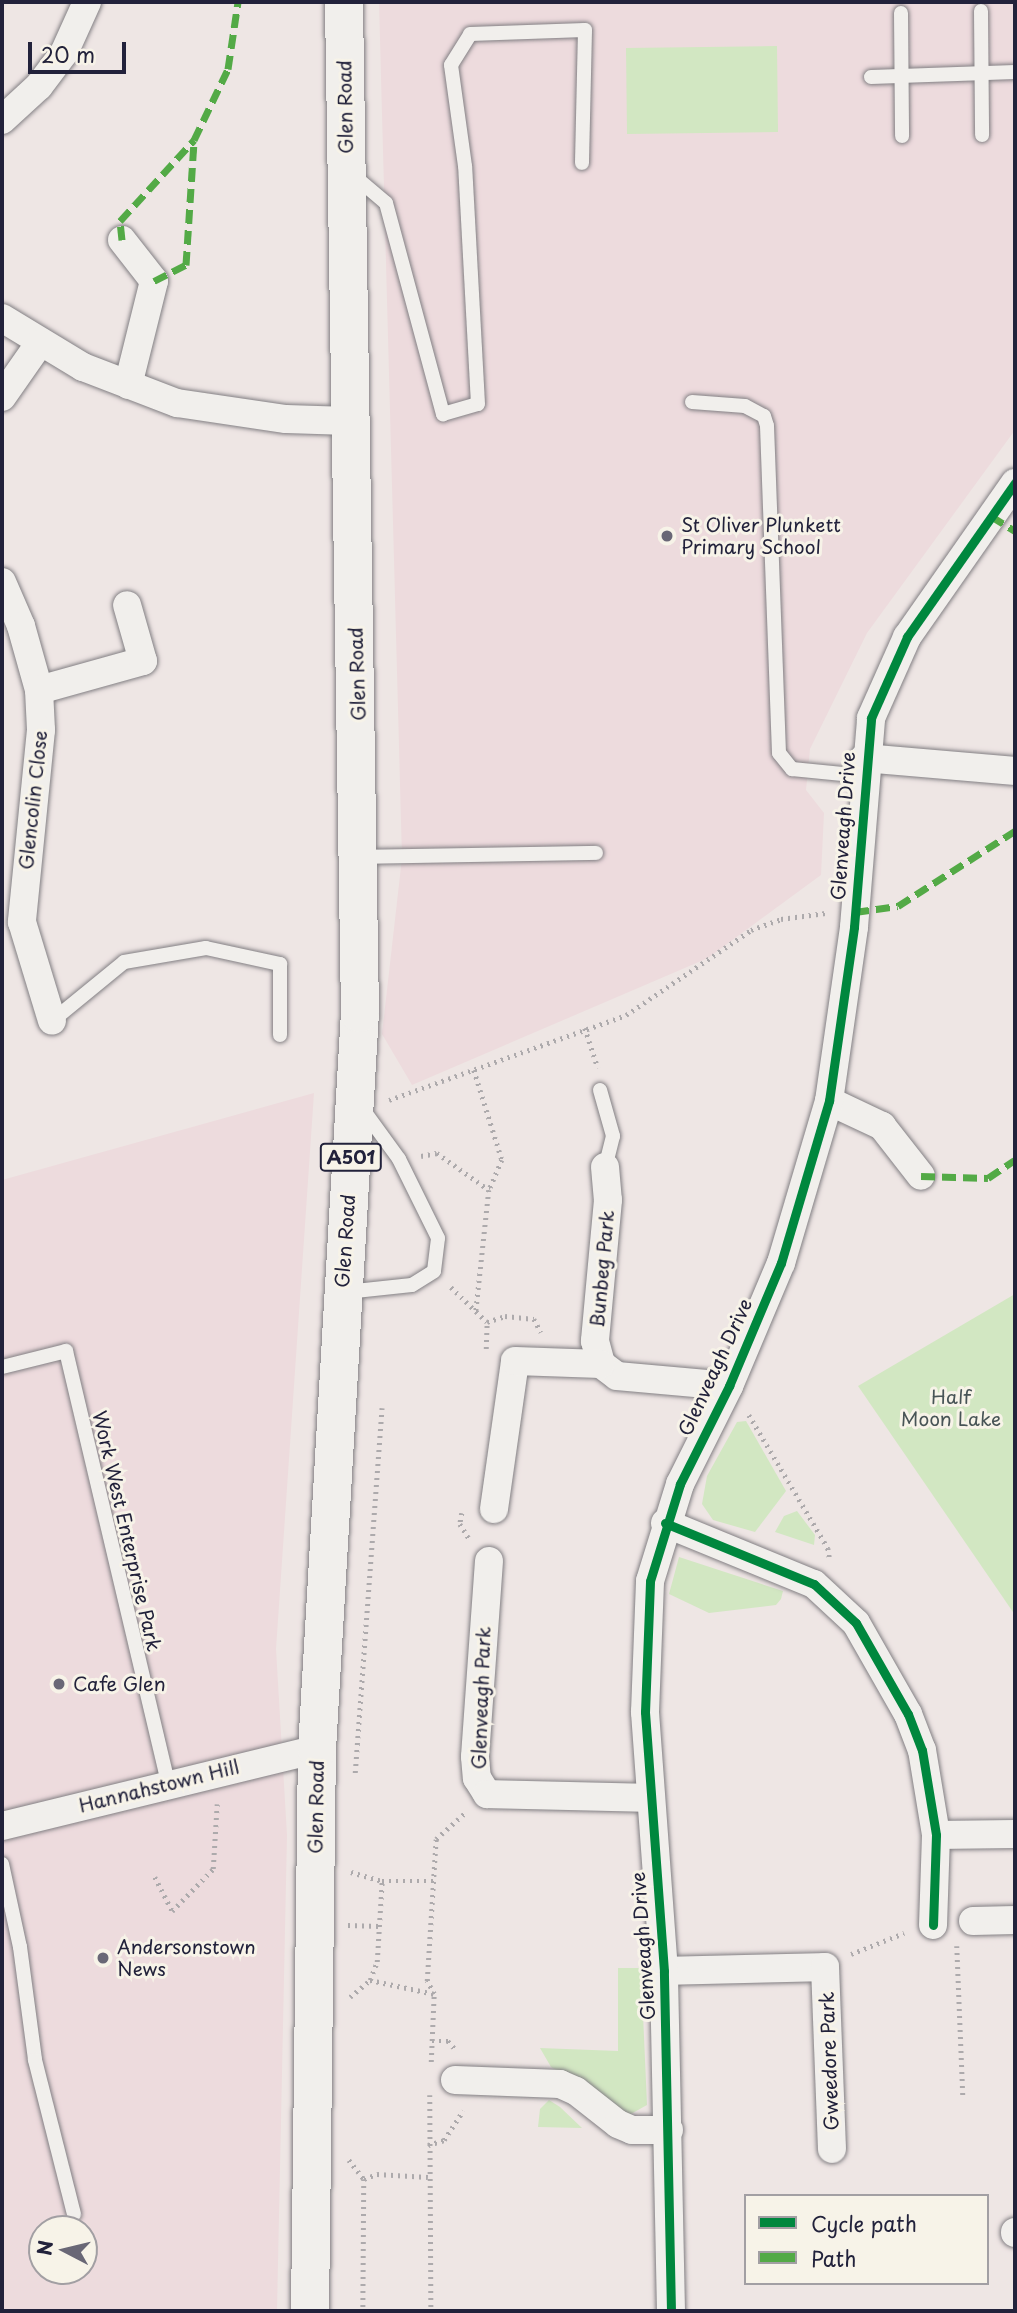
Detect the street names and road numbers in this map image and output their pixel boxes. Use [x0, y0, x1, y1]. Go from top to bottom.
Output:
street label: Glen Road [333, 59, 357, 155]
street label: Glen Road [344, 626, 370, 722]
street label: Glencolin Close [14, 729, 52, 871]
street label: Glenveagh Drive [826, 750, 860, 902]
road number: A501 [320, 1142, 382, 1172]
street label: Glen Road [330, 1193, 360, 1289]
street label: Bunbeg Park [585, 1209, 619, 1329]
street label: Glenveagh Drive [673, 1294, 757, 1440]
street label: Work West Enterprise Park [88, 1408, 166, 1654]
street label: Glenveagh Park [467, 1626, 495, 1770]
street label: Hannahstown Hill [77, 1755, 241, 1817]
street label: Glen Road [304, 1759, 328, 1855]
street label: Glenveagh Drive [626, 1870, 660, 2022]
street label: Gweedore Park [815, 1991, 843, 2131]

